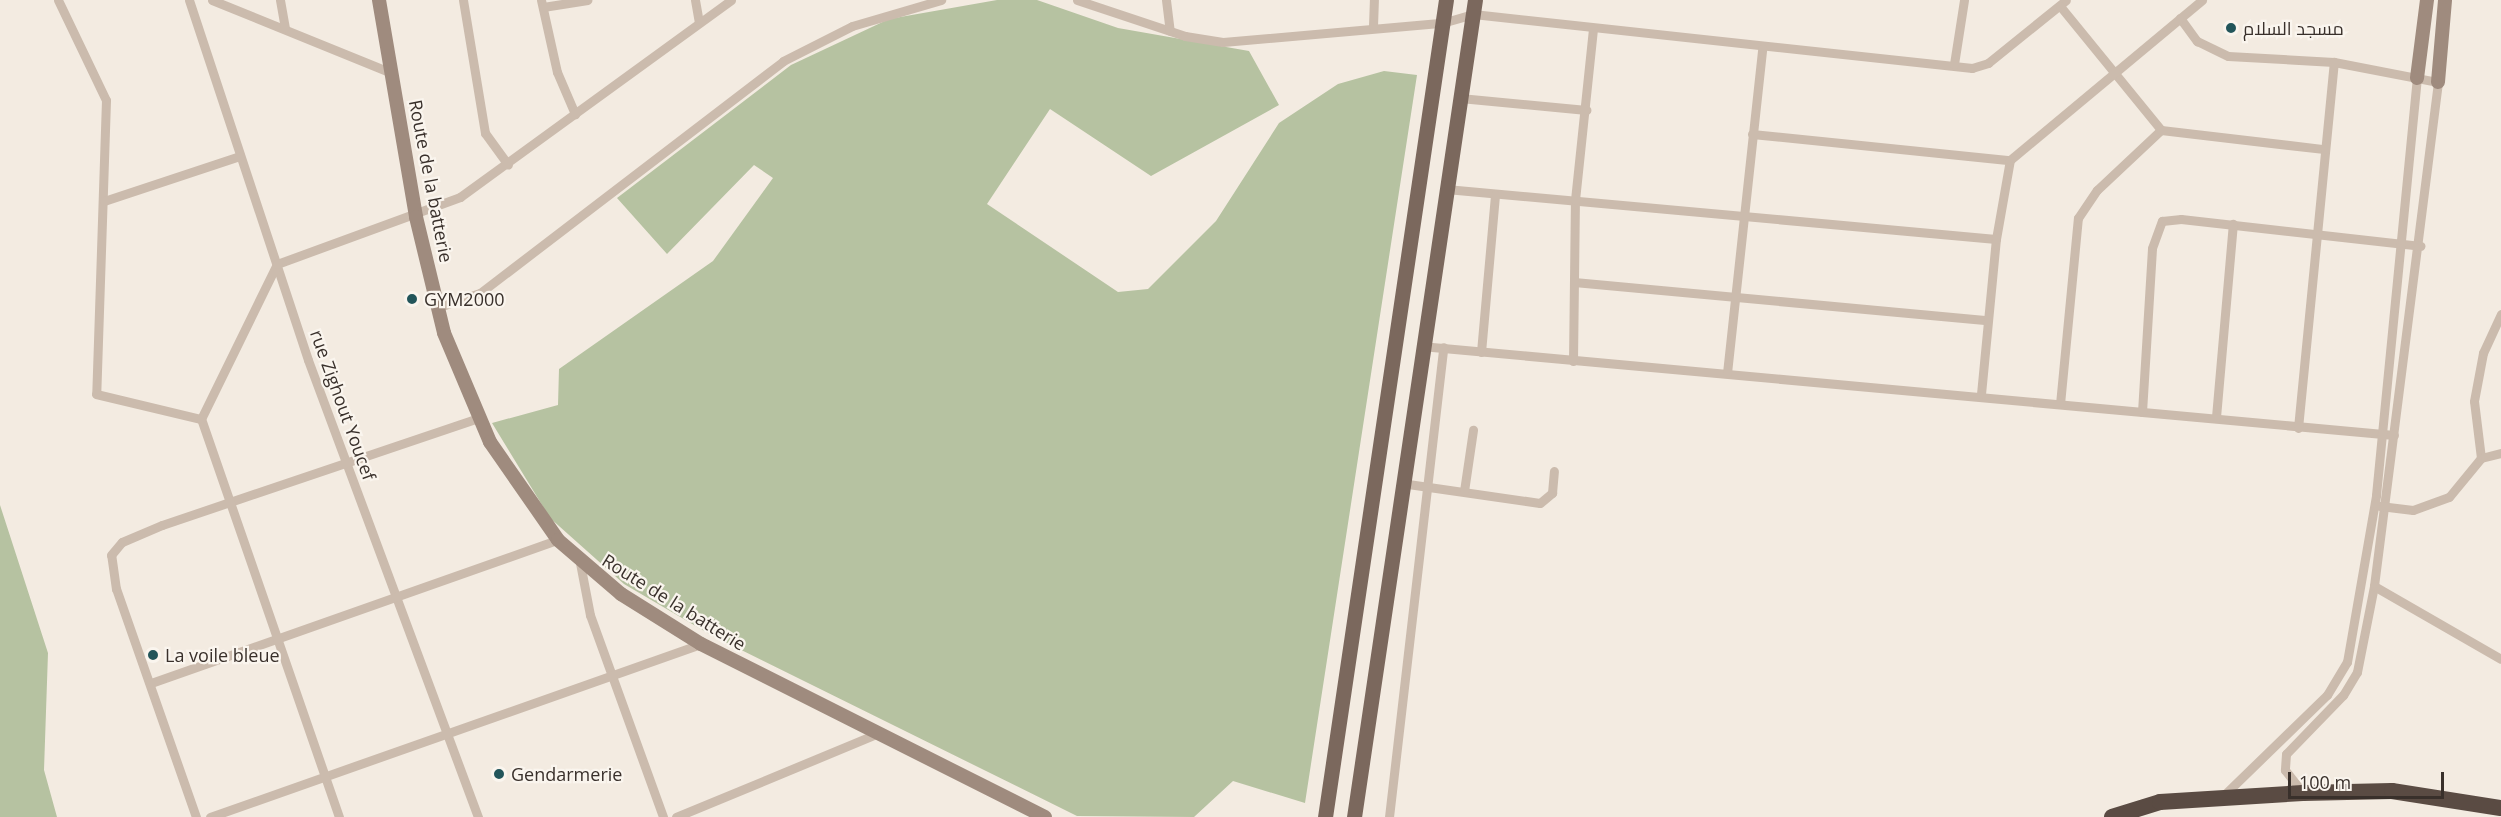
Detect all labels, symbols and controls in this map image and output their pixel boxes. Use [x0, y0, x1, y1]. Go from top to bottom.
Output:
place label: مسجد السلام [2243, 17, 2344, 39]
marker: مسجد السلام [2224, 21, 2238, 35]
street label: Route de la batterie [405, 98, 457, 264]
place label: GYM2000 [424, 288, 505, 310]
marker: GYM2000 [405, 292, 419, 306]
street label: rue Zighout Youcef [306, 327, 380, 483]
street label: Route de la batterie [598, 549, 750, 655]
place label: La voile bleue [165, 644, 280, 666]
marker: La voile bleue [146, 648, 160, 662]
scale bar [2291, 760, 2447, 798]
place label: Gendarmerie [511, 763, 622, 785]
marker: Gendarmerie [492, 767, 506, 781]
text: 100 m [2299, 770, 2351, 794]

